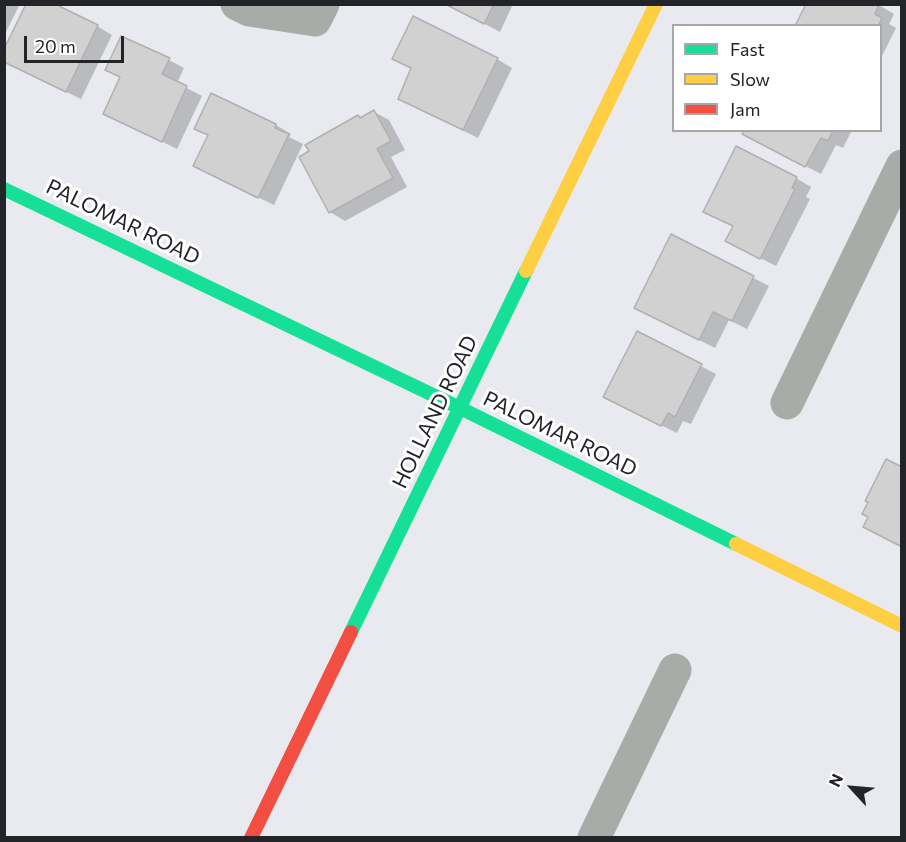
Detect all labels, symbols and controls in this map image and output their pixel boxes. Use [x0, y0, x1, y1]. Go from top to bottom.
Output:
scale bar [27, 24, 128, 62]
legend [672, 24, 882, 132]
text: 20 m [35, 35, 76, 57]
text: Fast [730, 38, 765, 60]
text: Slow [730, 68, 770, 90]
text: Jam [730, 98, 760, 120]
street label: PALOMAR ROAD [42, 174, 204, 270]
street label: HOLLAND ROAD [387, 331, 483, 493]
street label: PALOMAR ROAD [479, 386, 641, 482]
north arrow [822, 758, 882, 818]
text: N [824, 770, 847, 789]

